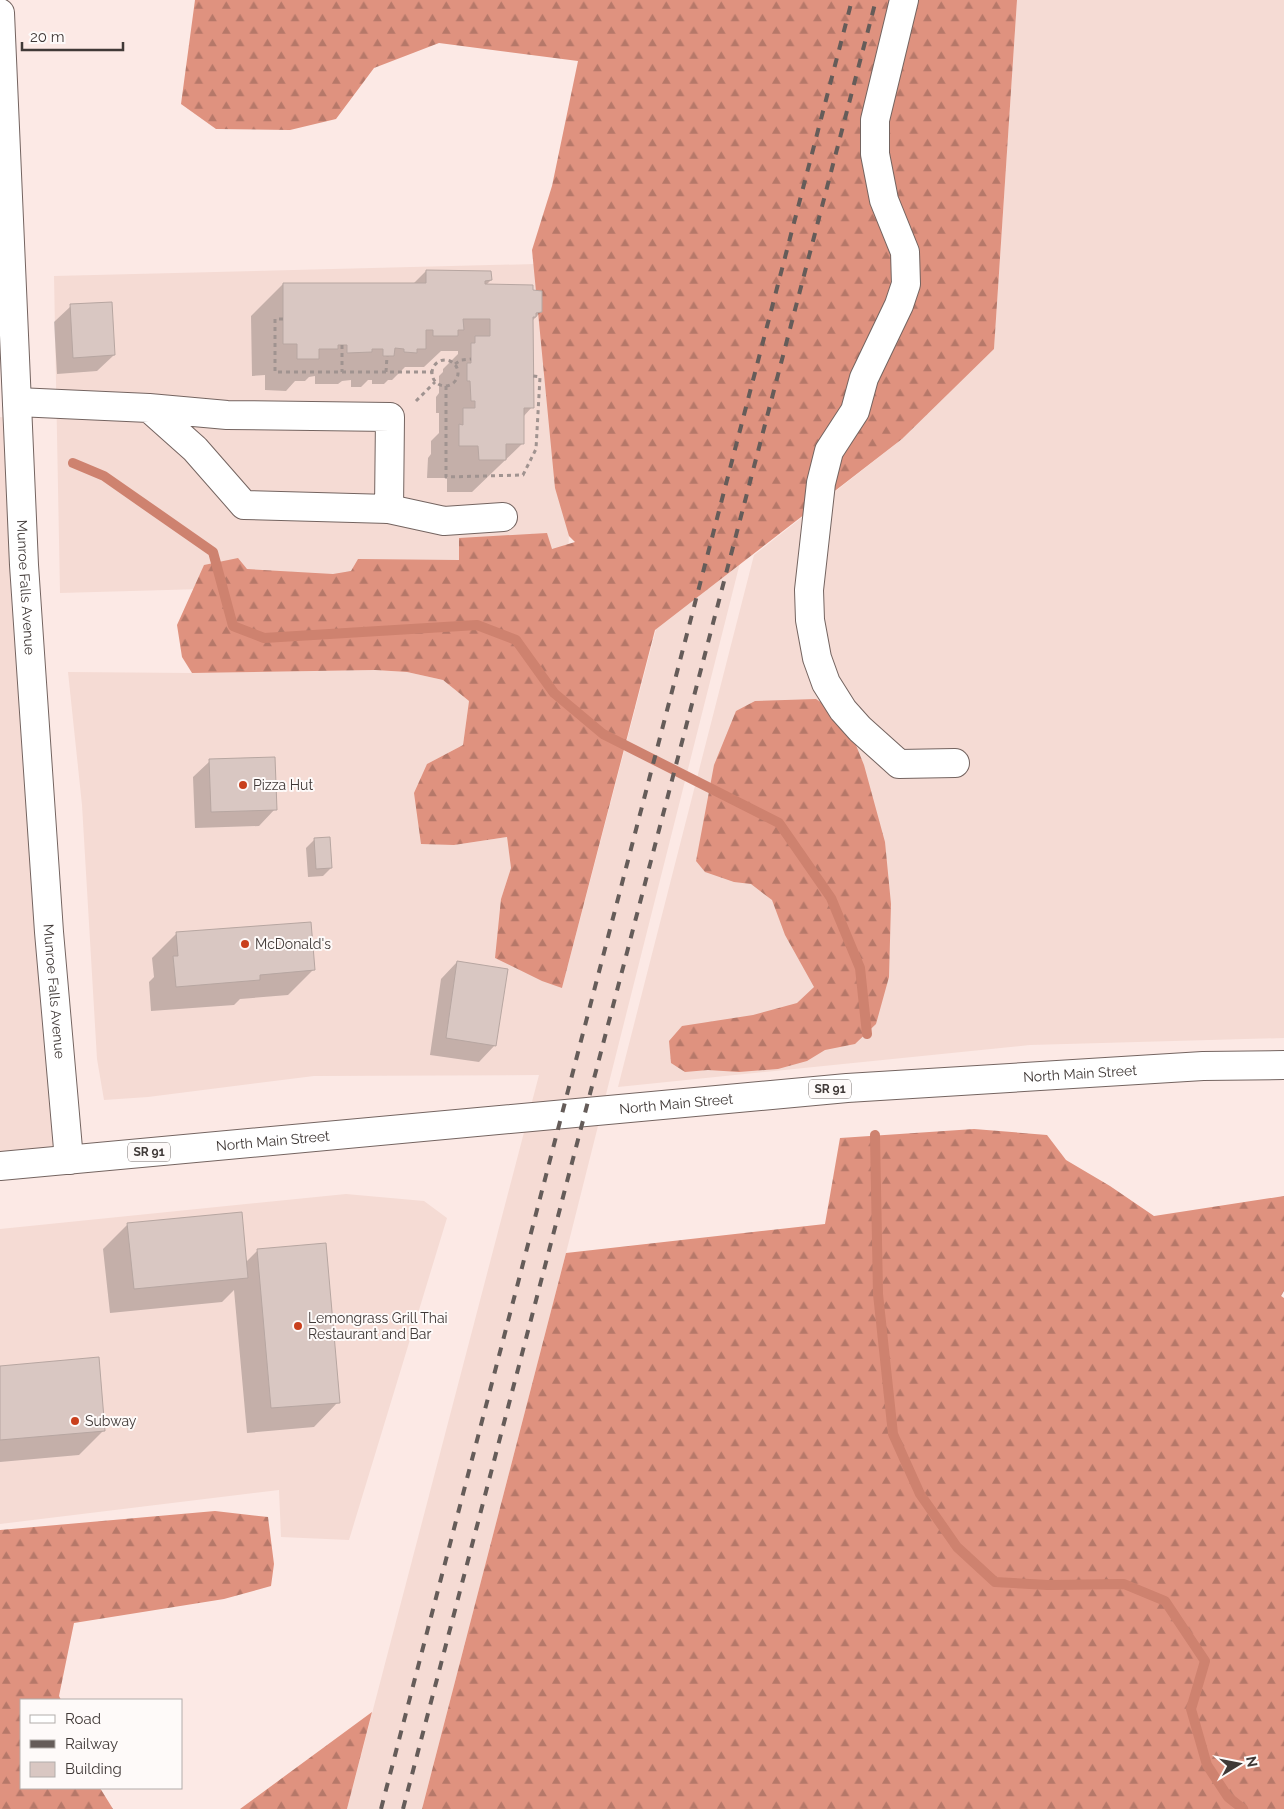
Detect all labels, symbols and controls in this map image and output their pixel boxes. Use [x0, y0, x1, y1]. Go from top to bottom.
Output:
scale bar [22, 20, 124, 52]
text: 20 m [30, 28, 65, 46]
street label: Munroe Falls Avenue [14, 520, 38, 655]
place label: Pizza Hut [253, 777, 313, 793]
marker: Pizza Hut [237, 779, 249, 791]
street label: Munroe Falls Avenue [40, 923, 68, 1059]
place label: McDonald's [255, 936, 331, 952]
marker: McDonald's [239, 938, 251, 950]
street label: North Main Street [1023, 1062, 1138, 1085]
road number: SR 91 [809, 1080, 851, 1098]
street label: North Main Street [619, 1091, 734, 1117]
street label: North Main Street [215, 1128, 331, 1154]
road number: SR 91 [128, 1142, 170, 1162]
place label: Lemongrass Grill Thai Restaurant and Bar [308, 1310, 448, 1342]
marker: Lemongrass Grill Thai Restaurant and Bar [292, 1320, 304, 1332]
place label: Subway [85, 1413, 137, 1429]
marker: Subway [69, 1415, 81, 1427]
legend [20, 1699, 182, 1789]
text: Road [65, 1710, 101, 1728]
text: Railway [65, 1735, 118, 1753]
north arrow [1214, 1739, 1264, 1789]
text: N [1243, 1755, 1261, 1768]
text: Building [65, 1760, 122, 1778]

